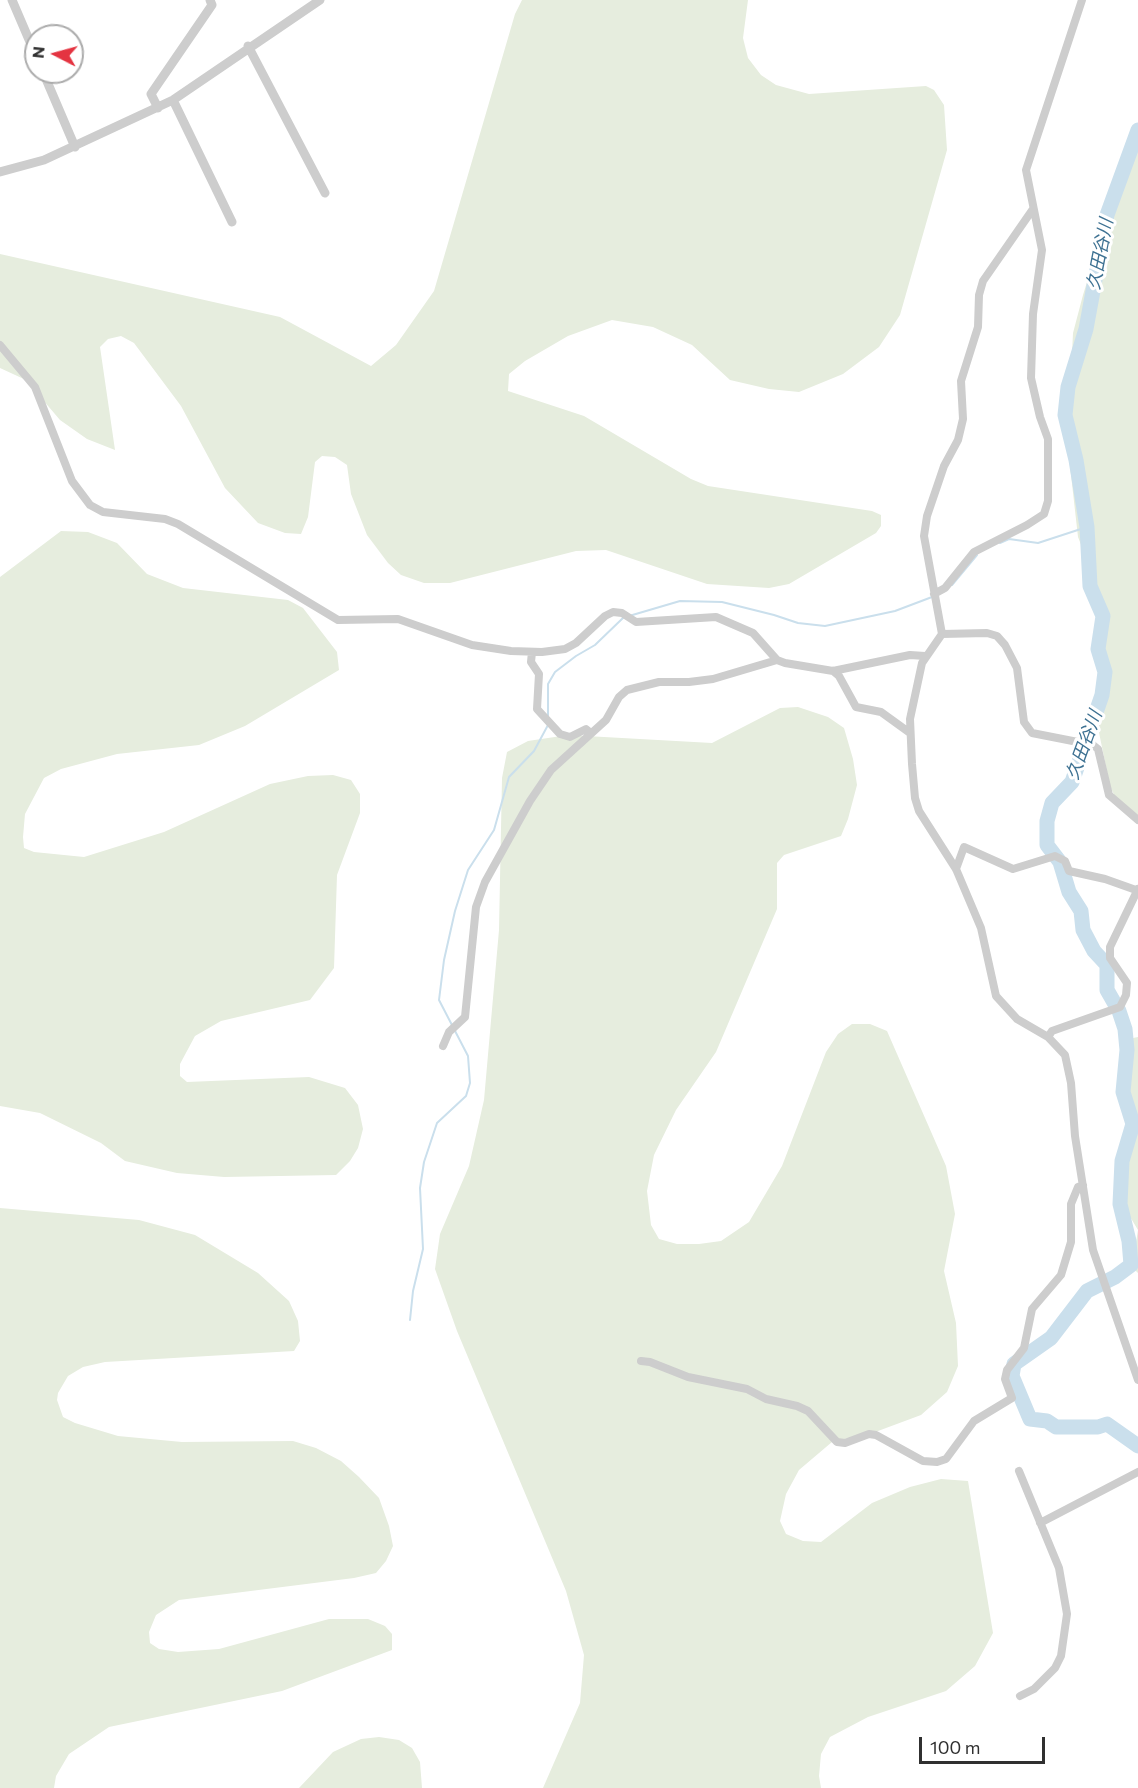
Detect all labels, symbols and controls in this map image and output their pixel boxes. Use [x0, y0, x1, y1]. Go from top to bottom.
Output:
north arrow [24, 24, 84, 84]
text: N [28, 45, 48, 59]
water label: 久田谷川 [1083, 217, 1117, 291]
water label: 久田谷川 [1062, 707, 1106, 783]
scale bar [922, 1725, 1048, 1763]
text: 100 m [930, 1736, 980, 1758]

